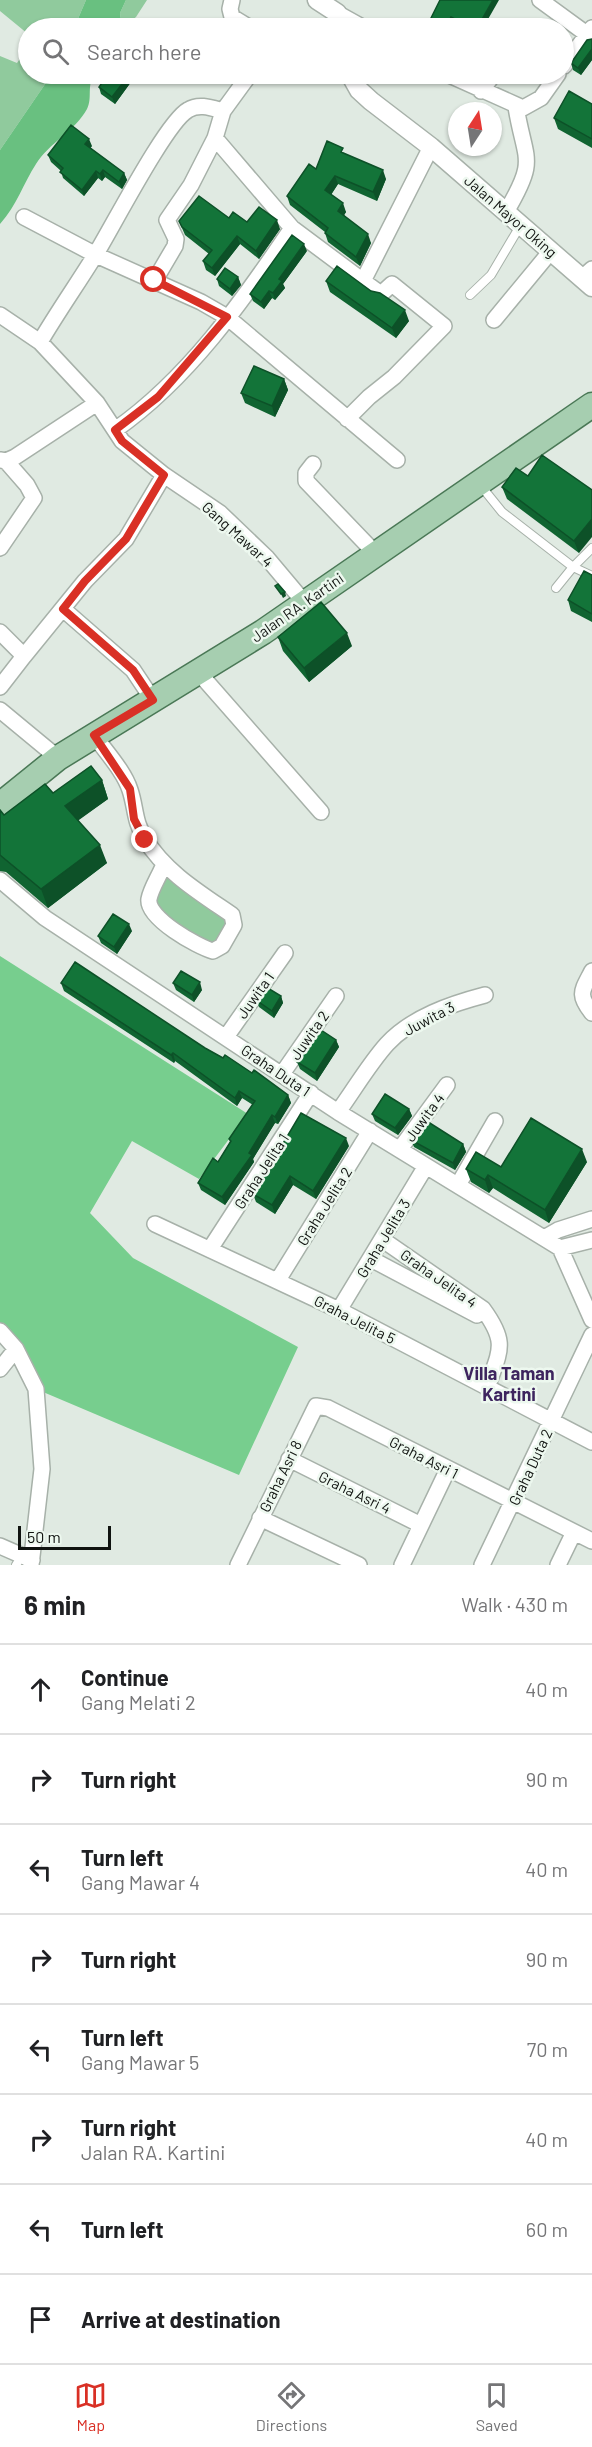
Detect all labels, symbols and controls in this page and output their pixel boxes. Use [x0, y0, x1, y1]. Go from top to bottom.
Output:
search box [18, 18, 574, 84]
icon: search [39, 35, 72, 68]
text: Search here [87, 38, 201, 64]
north arrow [448, 102, 502, 156]
street label: Jalan Mayor Oking [461, 171, 561, 261]
route start [140, 266, 166, 292]
street label: Gang Mawar 4 [199, 497, 277, 571]
street label: Jalan RA. Kartini [248, 569, 346, 645]
route end [131, 826, 157, 852]
street label: Juwita 1 [233, 968, 277, 1022]
street label: Juwita 3 [400, 997, 458, 1039]
street label: Juwita 2 [286, 1007, 332, 1063]
street label: Graha Duta 1 [238, 1040, 314, 1100]
street label: Juwita 4 [400, 1089, 448, 1145]
street label: Graha Jelita 1 [230, 1130, 292, 1212]
street label: Graha Jelita 2 [293, 1163, 355, 1249]
street label: Graha Jelita 3 [352, 1195, 414, 1281]
street label: Graha Jelita 4 [397, 1245, 481, 1311]
street label: Graha Jelita 5 [311, 1291, 399, 1347]
district label: Villa Taman Kartini [463, 1362, 555, 1405]
street label: Graha Duta 2 [504, 1426, 556, 1508]
street label: Graha Asri 1 [387, 1432, 461, 1482]
street label: Graha Asri 8 [255, 1437, 305, 1515]
street label: Graha Asri 4 [316, 1467, 394, 1517]
scale bar [18, 1523, 111, 1550]
text: 50 m [27, 1527, 61, 1546]
text: 6 min [24, 1589, 86, 1620]
text: Walk · 430 m [461, 1592, 568, 1616]
text: Continue [81, 1664, 169, 1690]
icon: ahead [24, 1673, 57, 1706]
text: 40 m [525, 1677, 568, 1701]
text: Gang Melati 2 [81, 1690, 196, 1714]
icon: right [24, 1763, 57, 1796]
text: Turn right [81, 1766, 176, 1792]
text: 90 m [526, 1767, 568, 1791]
text: Turn left [81, 1844, 164, 1870]
icon: left [24, 1853, 57, 1886]
text: 40 m [525, 1857, 568, 1881]
text: Gang Mawar 4 [81, 1870, 200, 1894]
icon: right [24, 1943, 57, 1976]
text: Turn right [81, 1946, 176, 1972]
text: 90 m [526, 1947, 568, 1971]
text: Turn left [81, 2024, 164, 2050]
icon: left [24, 2033, 57, 2066]
text: 70 m [527, 2037, 568, 2061]
text: Gang Mawar 5 [81, 2050, 199, 2074]
text: Turn right [81, 2114, 176, 2140]
icon: right [24, 2123, 57, 2156]
text: 40 m [525, 2127, 568, 2151]
text: Jalan RA. Kartini [81, 2140, 225, 2164]
icon: left [24, 2213, 57, 2246]
text: Turn left [81, 2216, 164, 2242]
text: 60 m [526, 2217, 568, 2241]
icon: arrive [24, 2303, 57, 2336]
text: Arrive at destination [81, 2306, 280, 2332]
tab: Map [74, 2379, 107, 2434]
tab: Directions [256, 2379, 327, 2434]
tab: Saved [476, 2379, 518, 2434]

